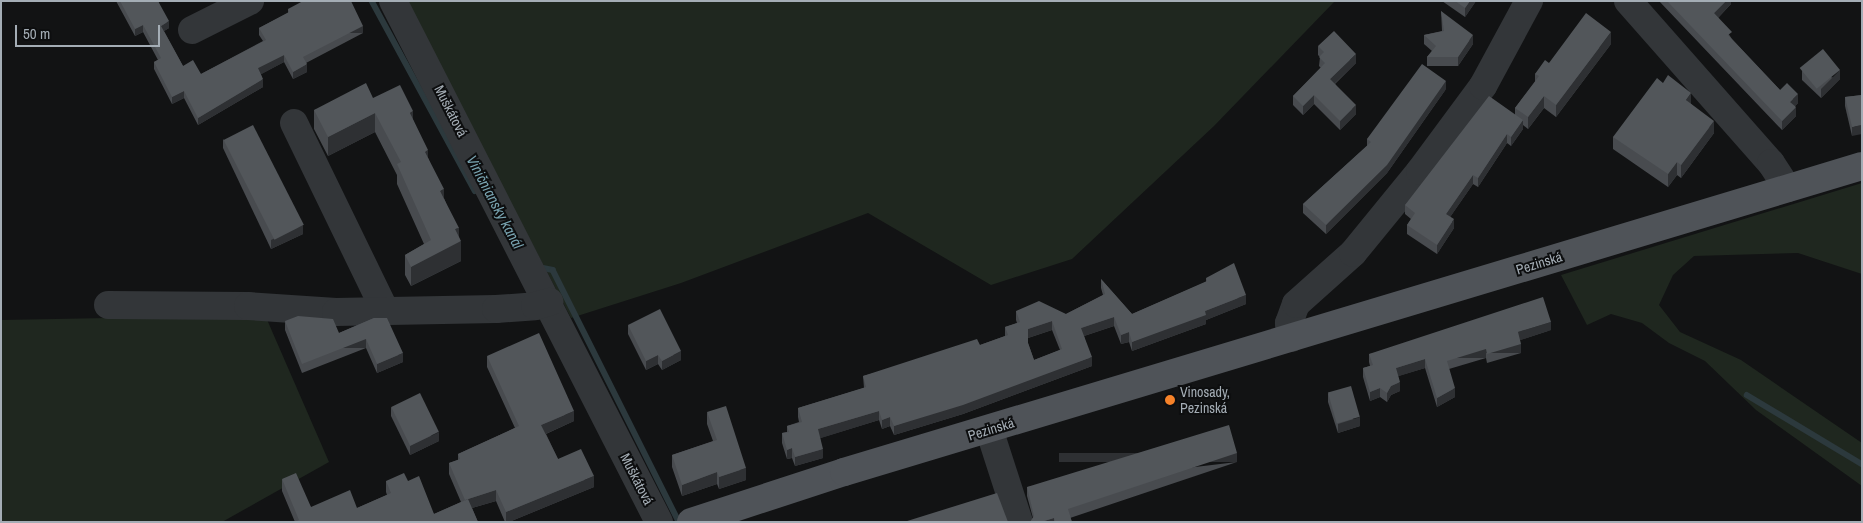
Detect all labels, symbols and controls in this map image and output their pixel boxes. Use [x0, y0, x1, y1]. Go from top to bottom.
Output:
scale bar [18, 15, 162, 47]
text: 50 m [23, 23, 50, 44]
street label: Muškátová [431, 82, 471, 140]
water label: Viničniansky kanál [463, 152, 527, 252]
street label: Pezinská [1514, 248, 1564, 278]
place label: Vinosady, Pezinská [1180, 384, 1230, 417]
marker: Vinosady, Pezinská [1164, 394, 1176, 406]
street label: Pezinská [966, 414, 1016, 444]
street label: Muškátová [617, 450, 657, 508]

